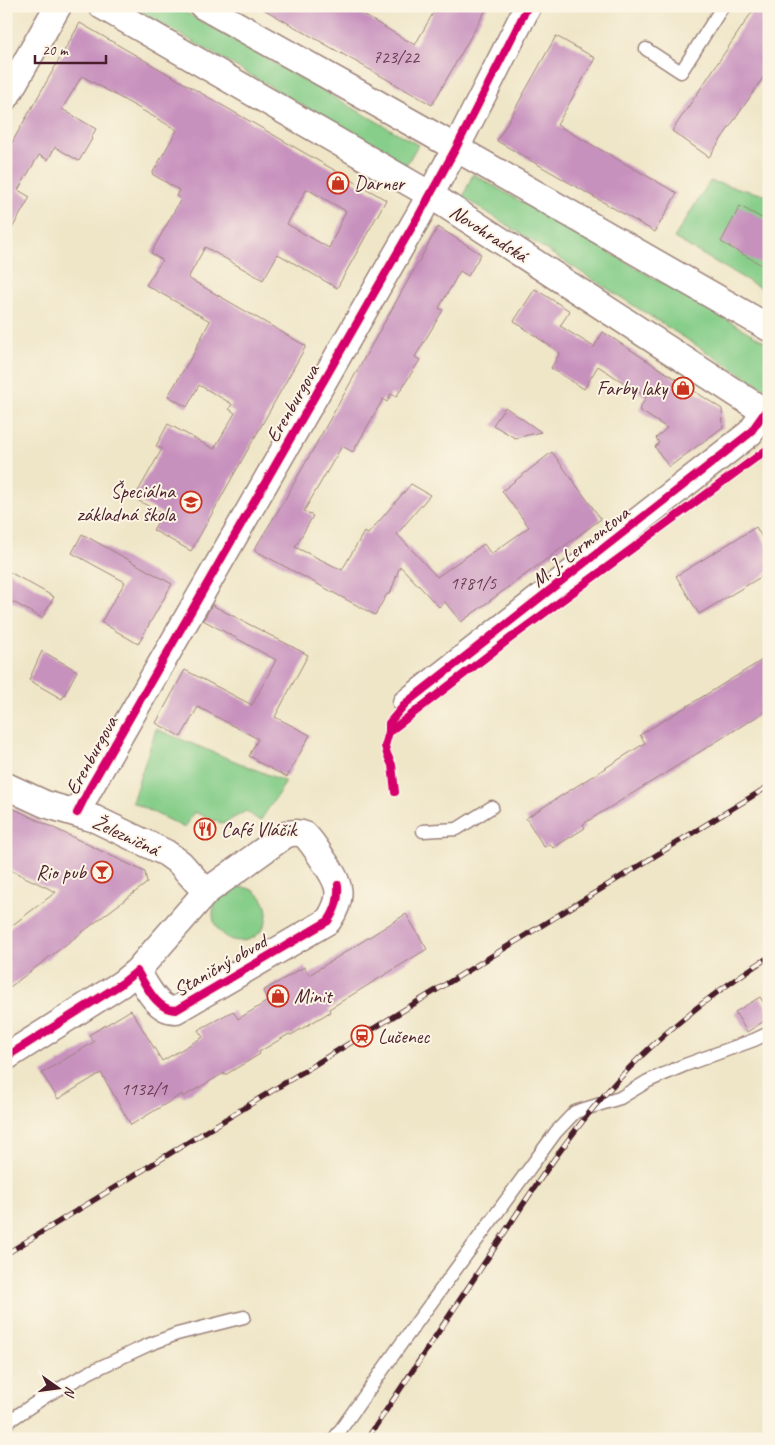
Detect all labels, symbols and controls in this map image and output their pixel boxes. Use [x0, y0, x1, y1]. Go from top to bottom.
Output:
scale bar [35, 32, 106, 64]
text: 20 m [42, 41, 69, 60]
house number: 723/22 [373, 46, 421, 68]
shop icon: Darner [326, 171, 350, 195]
place label: Darner [354, 171, 406, 196]
street label: Novohradská [445, 199, 534, 269]
street label: Erenburgova [260, 359, 325, 447]
place label: Farby laky [597, 376, 669, 401]
shop icon: Farby laky [671, 376, 695, 400]
place label: Špeciálna základná škola [77, 479, 177, 527]
school or university icon: Špeciálna základná škola [179, 490, 203, 514]
street label: M. J. Lermontova [526, 500, 635, 592]
house number: 1781/5 [450, 572, 497, 594]
street label: Erenburgova [60, 710, 124, 799]
street label: Železničná [88, 809, 165, 863]
restaurant icon: Café Vláčik [193, 817, 217, 841]
place label: Café Vláčik [221, 817, 298, 842]
place label: Rio pub [36, 860, 87, 885]
bar icon: Rio pub [90, 860, 114, 884]
street label: Staničný obvod [169, 927, 274, 1002]
shop icon: Minit [266, 984, 290, 1008]
place label: Minit [294, 984, 334, 1009]
station icon: Lučenec [350, 1024, 374, 1048]
place label: Lučenec [378, 1024, 430, 1049]
house number: 1132/1 [121, 1078, 168, 1100]
north arrow [32, 1362, 82, 1412]
text: N [60, 1385, 79, 1400]

